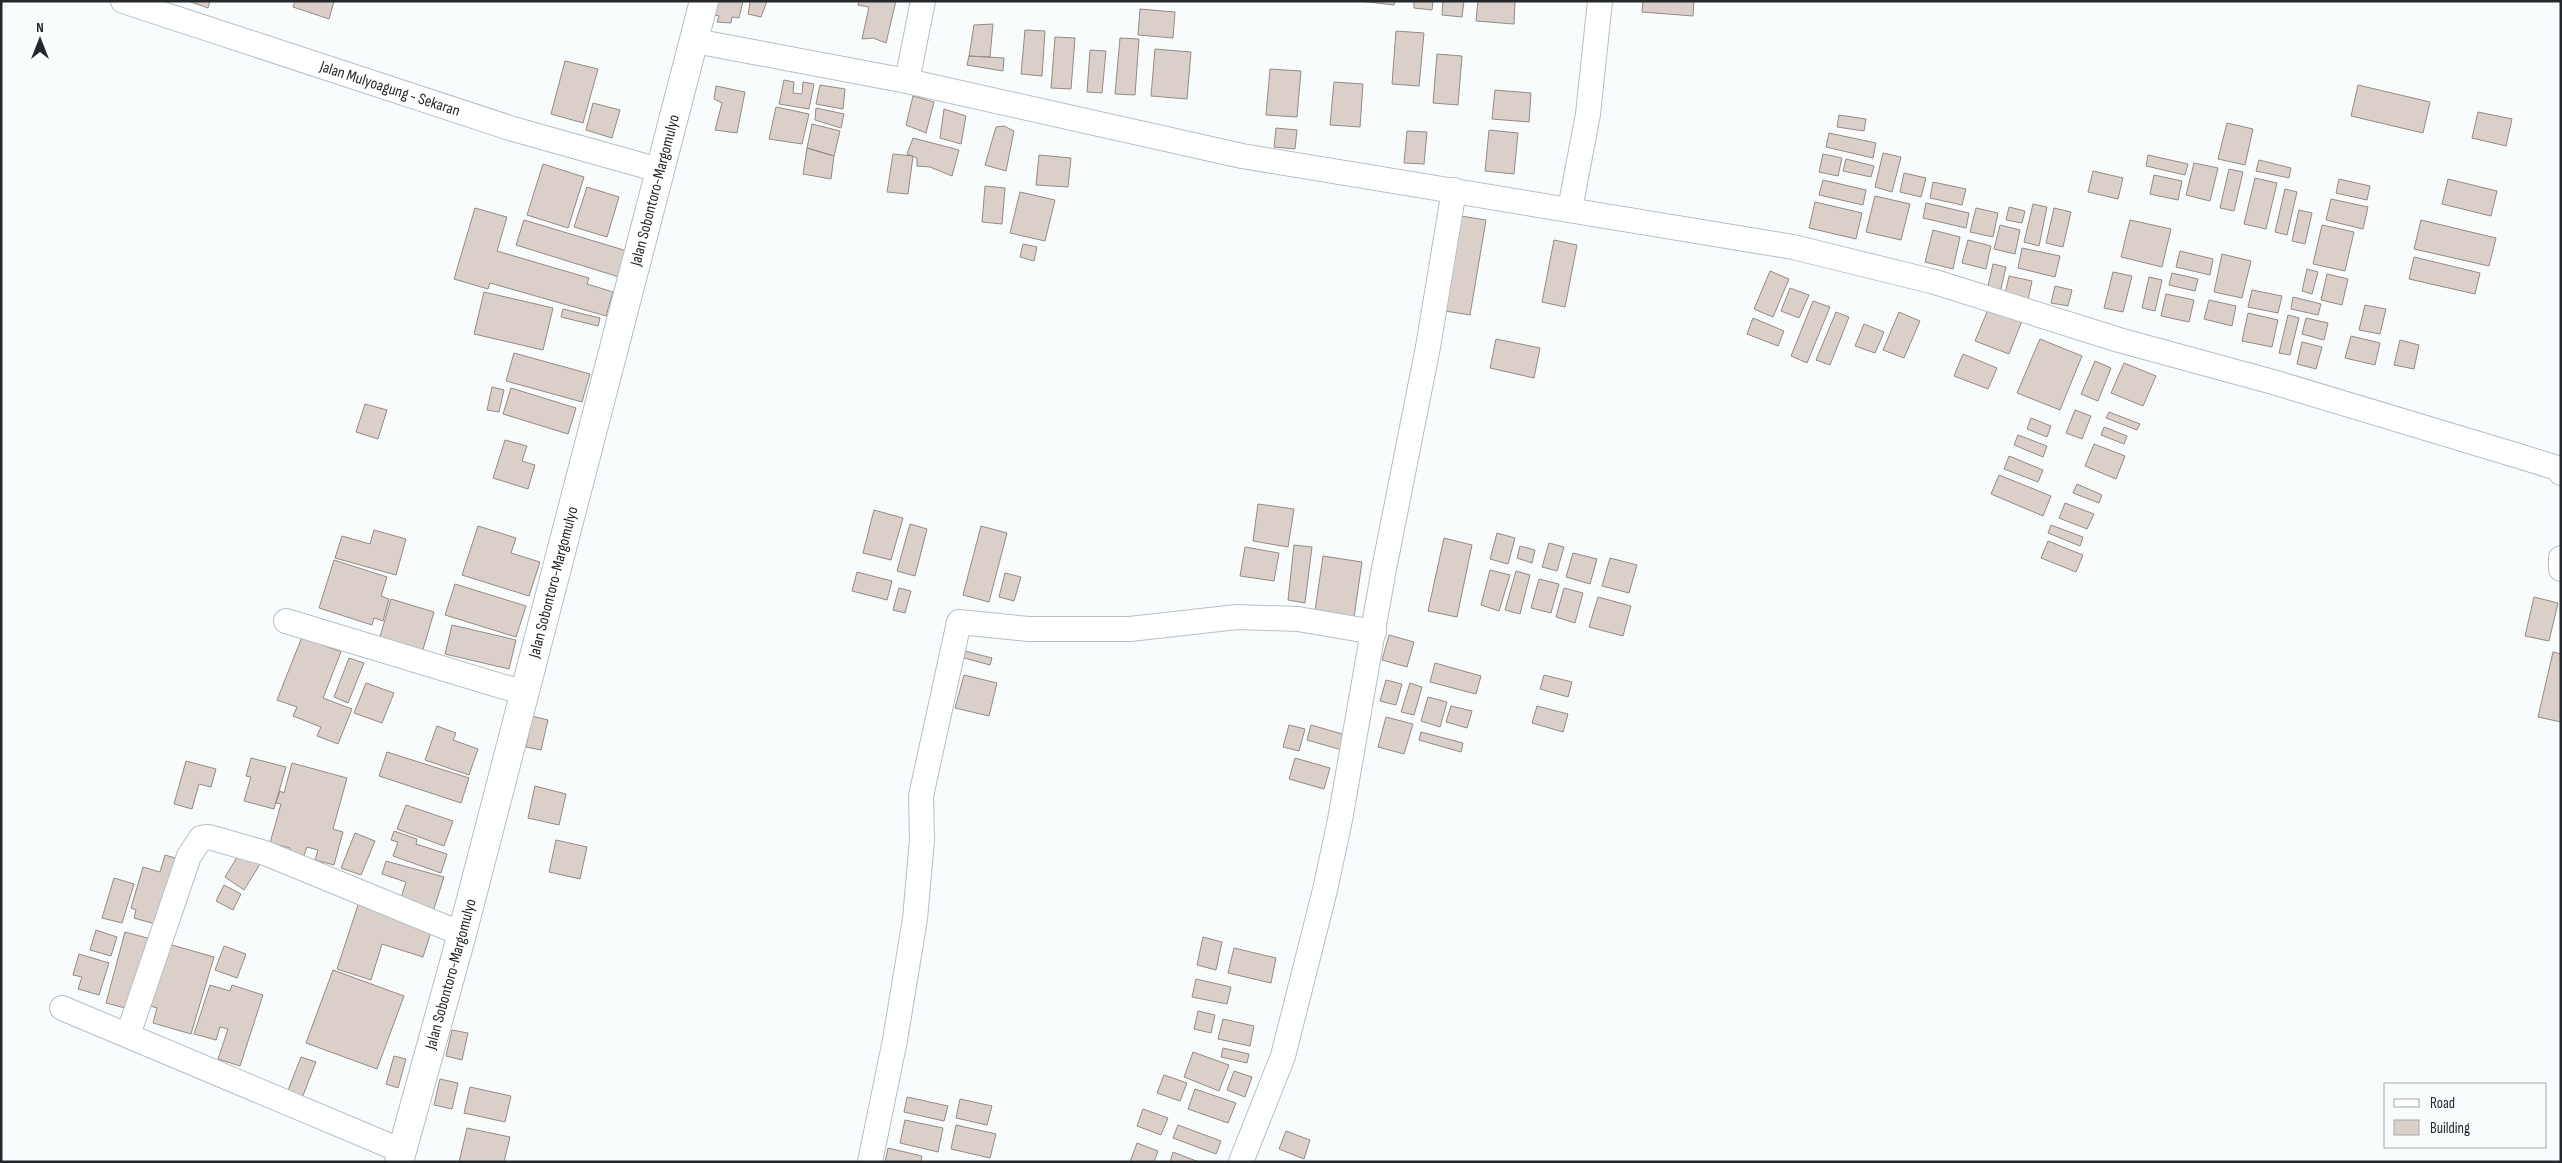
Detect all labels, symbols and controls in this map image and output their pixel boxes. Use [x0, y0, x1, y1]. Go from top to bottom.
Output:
north arrow [15, 15, 65, 65]
text: N [36, 19, 44, 36]
street label: Jalan Mulyoagung - Sekaran [317, 56, 462, 120]
street label: Jalan Sobontoro-Margomulyo [626, 112, 684, 269]
street label: Jalan Sobontoro-Margomulyo [524, 505, 582, 661]
street label: Jalan Sobontoro-Margomulyo [421, 897, 480, 1053]
legend [2384, 1083, 2547, 1148]
text: Road [2430, 1094, 2455, 1113]
text: Building [2430, 1119, 2470, 1138]

